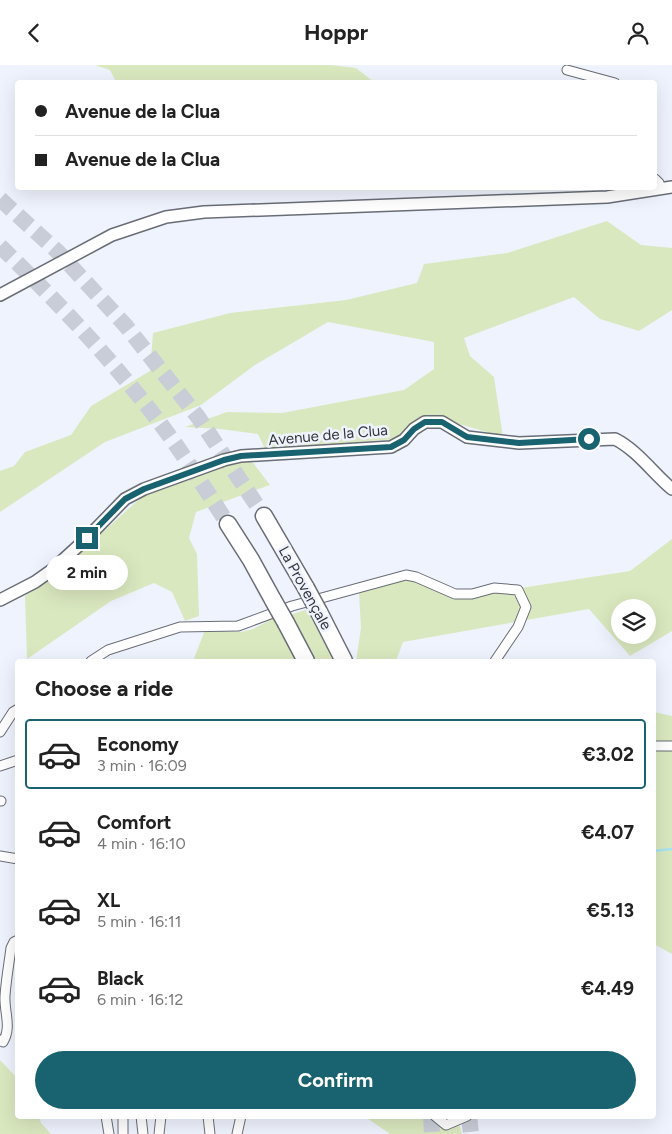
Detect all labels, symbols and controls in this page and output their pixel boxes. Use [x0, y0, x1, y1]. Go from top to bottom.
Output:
icon: back [20, 19, 48, 47]
text: Hoppr [304, 19, 368, 46]
icon: person [624, 19, 652, 47]
text: Avenue de la Clua [65, 100, 220, 123]
text: Avenue de la Clua [65, 148, 220, 171]
street label: Avenue de la Clua [267, 421, 389, 449]
route start [578, 428, 600, 450]
route end [76, 527, 98, 549]
street label: La Provençale [275, 543, 335, 633]
callout: 2 min [46, 555, 128, 591]
text: 2 min [67, 563, 107, 582]
map controls [611, 599, 656, 644]
button: layers [611, 599, 656, 644]
text: Choose a ride [35, 675, 173, 702]
icon: car [37, 732, 82, 777]
text: Economy [97, 733, 179, 756]
text: €3.02 [582, 743, 634, 766]
text: 3 min · 16:09 [97, 756, 187, 775]
icon: car [37, 810, 82, 855]
text: Comfort [97, 811, 172, 834]
text: €4.07 [581, 821, 634, 844]
text: 4 min · 16:10 [97, 834, 186, 853]
icon: car [37, 888, 82, 933]
text: XL [97, 889, 120, 912]
text: €5.13 [586, 899, 634, 922]
text: 5 min · 16:11 [97, 912, 181, 931]
icon: car [37, 966, 82, 1011]
text: Black [97, 967, 144, 990]
text: €4.49 [581, 977, 634, 1000]
text: 6 min · 16:12 [97, 990, 184, 1009]
button: Confirm [35, 1051, 636, 1109]

